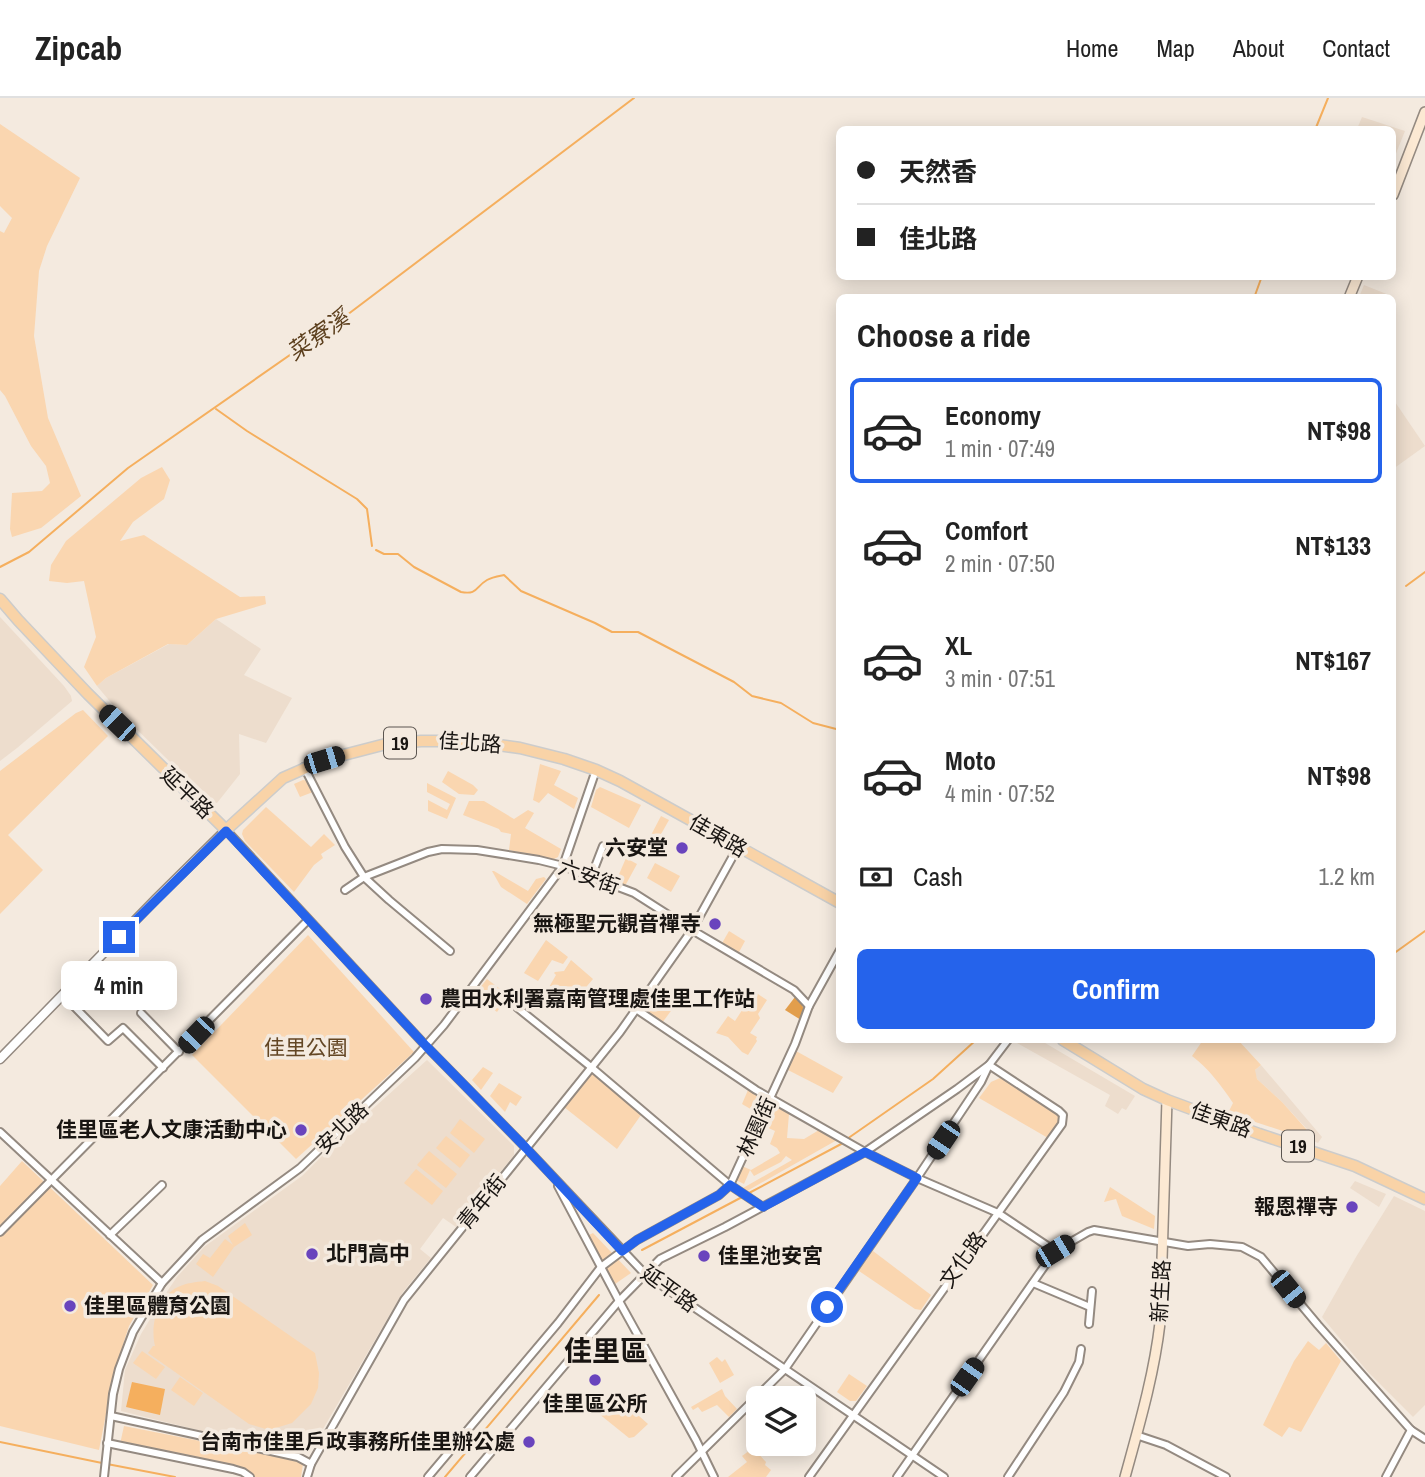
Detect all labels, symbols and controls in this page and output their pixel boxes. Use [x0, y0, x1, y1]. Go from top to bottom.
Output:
text: Zipcab [35, 26, 122, 70]
text: Home [1066, 32, 1118, 64]
text: Map [1156, 32, 1195, 64]
text: About [1233, 32, 1284, 64]
text: Contact [1322, 32, 1390, 64]
text: 天然香 [899, 154, 977, 189]
text: 佳北路 [899, 221, 977, 256]
water label: 菜寮溪 [281, 300, 357, 367]
text: Choose a ride [857, 314, 1031, 357]
text: Economy [945, 398, 1041, 433]
icon: car [861, 399, 924, 462]
text: NT$98 [1307, 413, 1371, 448]
text: 1 min · 07:49 [945, 433, 1055, 464]
text: Comfort [945, 513, 1028, 548]
icon: car [861, 514, 924, 577]
text: NT$133 [1295, 528, 1371, 563]
text: 2 min · 07:50 [945, 548, 1055, 579]
text: XL [945, 628, 972, 663]
icon: car [861, 629, 924, 692]
text: NT$167 [1295, 643, 1371, 678]
text: 3 min · 07:51 [945, 663, 1055, 694]
car [95, 701, 140, 745]
street label: 佳北路 [438, 726, 502, 759]
road number: 19 [384, 728, 416, 758]
text: Moto [945, 743, 996, 778]
car [301, 744, 348, 776]
icon: car [861, 744, 924, 807]
text: NT$98 [1307, 758, 1371, 793]
street label: 延平路 [155, 760, 220, 825]
text: 4 min · 07:52 [945, 778, 1055, 809]
street label: 佳東路 [684, 807, 753, 864]
place label: 六安堂 [605, 833, 668, 862]
marker: 六安堂 [674, 840, 690, 856]
street label: 六安街 [555, 852, 624, 901]
icon: cash [857, 858, 895, 896]
text: Cash [913, 859, 963, 894]
text: 1.2 km [1318, 861, 1375, 892]
place label: 無極聖元觀音禪寺 [533, 909, 701, 938]
marker: 無極聖元觀音禪寺 [707, 916, 723, 932]
route end [103, 921, 135, 953]
button: Confirm [857, 949, 1375, 1029]
callout: 4 min [61, 962, 177, 1010]
text: 4 min [94, 970, 144, 1001]
place label: 農田水利署嘉南管理處佳里工作站 [440, 984, 755, 1013]
marker: 農田水利署嘉南管理處佳里工作站 [418, 991, 434, 1007]
car [174, 1013, 219, 1057]
park label: 佳里公園 [264, 1033, 348, 1062]
street label: 林園街 [730, 1092, 783, 1161]
street label: 安北路 [309, 1095, 374, 1160]
street label: 佳東路 [1187, 1095, 1256, 1144]
place label: 佳里區老人文康活動中心 [56, 1115, 287, 1144]
car [923, 1117, 964, 1163]
marker: 佳里區老人文康活動中心 [293, 1122, 309, 1138]
road number: 19 [1282, 1130, 1314, 1162]
street label: 青年街 [451, 1168, 513, 1235]
place label: 報恩禪寺 [1254, 1192, 1338, 1221]
marker: 報恩禪寺 [1344, 1199, 1360, 1215]
street label: 文化路 [932, 1226, 993, 1294]
car [1032, 1231, 1079, 1271]
place label: 北門高中 [326, 1239, 410, 1268]
place label: 佳里池安宮 [718, 1241, 823, 1270]
marker: 北門高中 [304, 1246, 320, 1262]
marker: 佳里池安宮 [696, 1248, 712, 1264]
street label: 延平路 [635, 1258, 703, 1319]
street label: 新生路 [1144, 1259, 1177, 1323]
car [1267, 1266, 1310, 1312]
place label: 佳里區體育公園 [84, 1291, 231, 1320]
route start [811, 1291, 843, 1323]
marker: 佳里區體育公園 [62, 1298, 78, 1314]
district label: 佳里區 [564, 1332, 648, 1370]
car [947, 1354, 988, 1400]
marker: 佳里區公所 [587, 1372, 603, 1388]
map controls [746, 1386, 816, 1456]
button: layers [746, 1386, 816, 1456]
place label: 佳里區公所 [543, 1389, 648, 1418]
place label: 台南市佳里戶政事務所佳里辦公處 [200, 1427, 515, 1456]
marker: 台南市佳里戶政事務所佳里辦公處 [521, 1434, 537, 1450]

